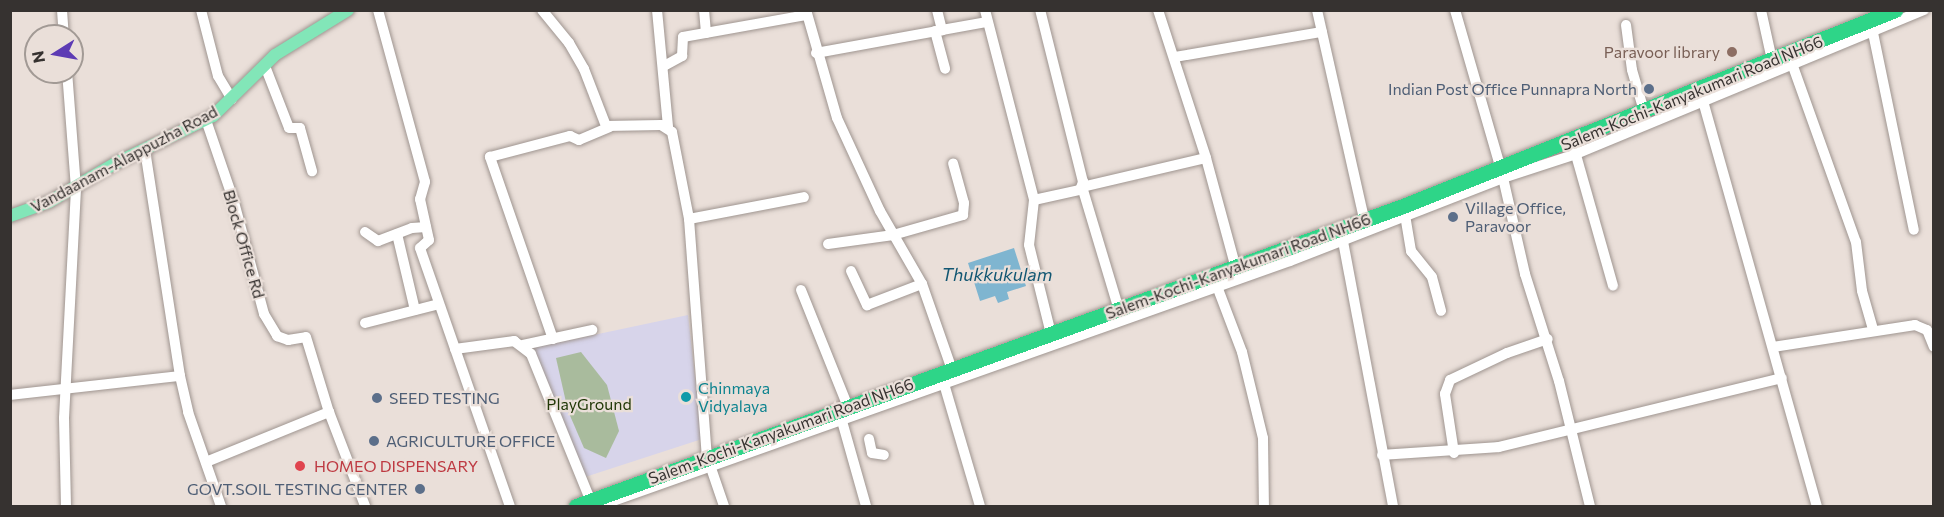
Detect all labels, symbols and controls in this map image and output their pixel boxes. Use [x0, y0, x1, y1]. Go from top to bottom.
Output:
north arrow [24, 24, 84, 84]
street label: Salem-Kochi-Kanyakumari Road NH66 [1558, 32, 1826, 154]
place label: Paravoor library [1604, 42, 1720, 62]
marker: Paravoor library [1725, 45, 1739, 59]
text: N [27, 49, 48, 65]
place label: Indian Post Office Punnapra North [1388, 79, 1637, 99]
marker: Indian Post Office Punnapra North [1642, 82, 1656, 96]
street label: Vandaanam-Alappuzha Road [27, 102, 221, 216]
street label: Block Office Rd [219, 188, 269, 300]
place label: Village Office, Paravoor [1465, 198, 1566, 236]
street label: Salem-Kochi-Kanyakumari Road NH66 [1103, 209, 1373, 323]
marker: Village Office, Paravoor [1446, 210, 1460, 224]
water label: Thukkukulam [942, 263, 1052, 285]
street label: Salem-Kochi-Kanyakumari Road NH66 [646, 374, 916, 488]
place label: Chinmaya Vidyalaya [698, 378, 770, 416]
place label: SEED TESTING [389, 388, 500, 408]
marker: Chinmaya Vidyalaya [679, 390, 693, 404]
marker: SEED TESTING [370, 391, 384, 405]
park label: PlayGround [546, 394, 632, 414]
place label: AGRICULTURE OFFICE [386, 431, 555, 451]
marker: AGRICULTURE OFFICE [367, 434, 381, 448]
place label: HOMEO DISPENSARY [314, 456, 478, 476]
marker: HOMEO DISPENSARY [291, 457, 309, 475]
place label: GOVT.SOIL TESTING CENTER [187, 479, 408, 499]
marker: GOVT.SOIL TESTING CENTER [413, 482, 427, 496]

